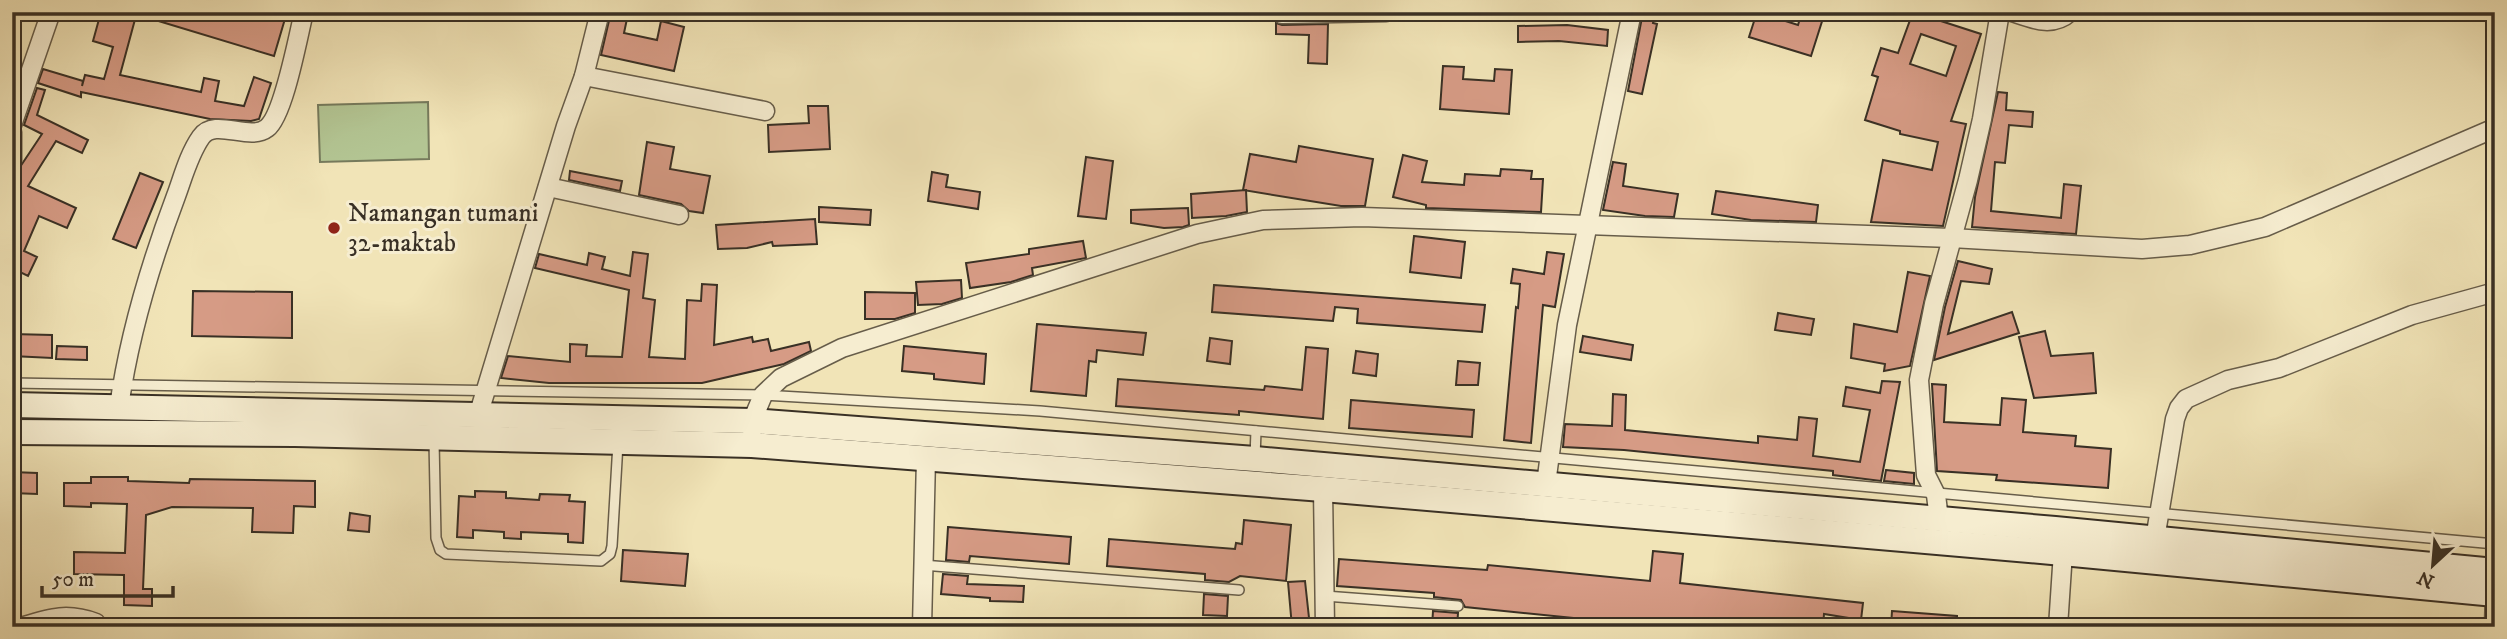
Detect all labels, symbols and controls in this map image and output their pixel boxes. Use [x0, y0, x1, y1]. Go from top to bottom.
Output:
place label: Namangan tumani 32-maktab [348, 197, 539, 260]
marker: Namangan tumani 32-maktab [326, 220, 342, 236]
north arrow [2398, 530, 2468, 600]
scale bar [42, 555, 173, 599]
text: N [2414, 565, 2438, 593]
text: 50 m [52, 567, 94, 593]

